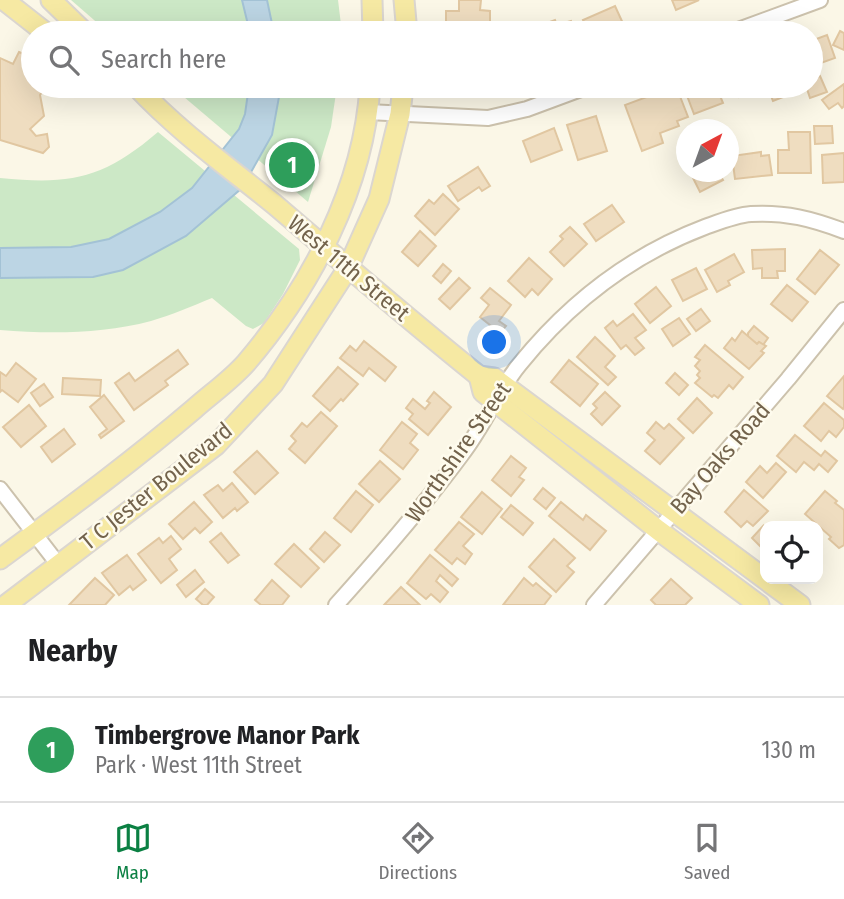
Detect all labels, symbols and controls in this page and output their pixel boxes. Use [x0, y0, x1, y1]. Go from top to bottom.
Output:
search box [21, 21, 823, 98]
icon: search [45, 41, 83, 79]
text: Search here [101, 44, 226, 75]
north arrow [676, 119, 739, 182]
pin: 1 [269, 139, 315, 191]
street label: West 11th Street [282, 209, 416, 327]
your location [477, 325, 511, 359]
street label: Worthshire Street [399, 376, 517, 528]
street label: Bay Oaks Road [664, 397, 776, 519]
street label: T C Jester Boulevard [74, 416, 238, 556]
map controls [760, 521, 823, 584]
button: locate [760, 521, 823, 584]
text: Nearby [28, 633, 117, 669]
text: Timbergrove Manor Park [95, 720, 360, 751]
text: 1 [46, 736, 56, 764]
text: 130 m [762, 736, 816, 764]
text: Park · West 11th Street [95, 751, 302, 779]
tab: Map [114, 819, 152, 884]
tab: Directions [379, 819, 457, 884]
tab: Saved [684, 819, 730, 884]

